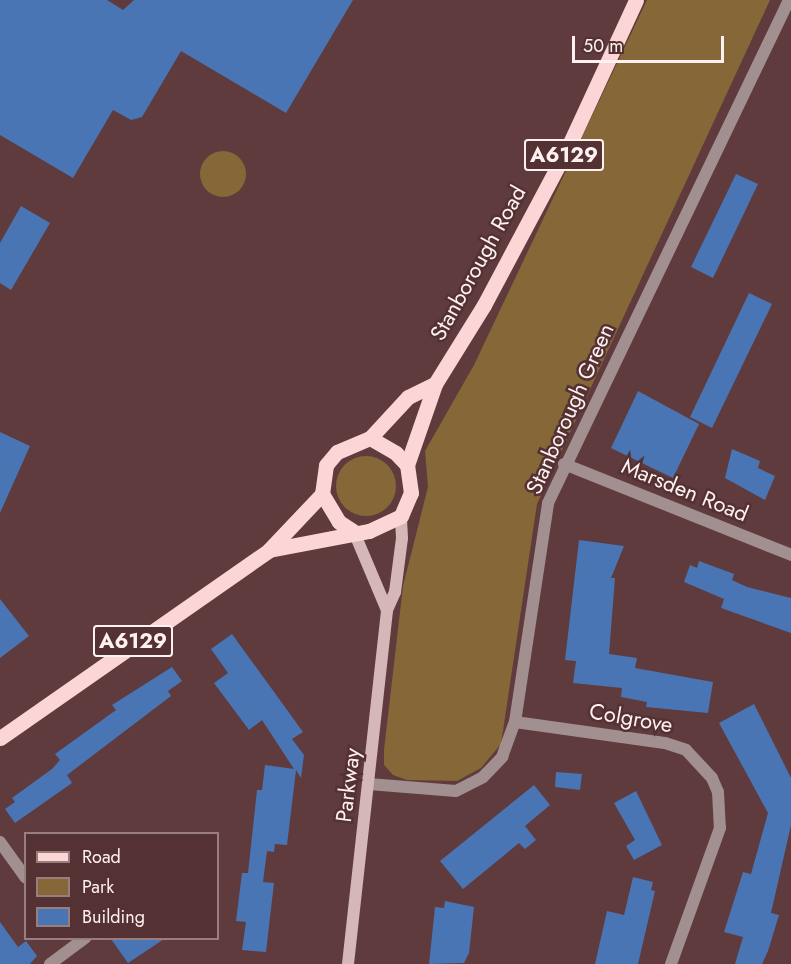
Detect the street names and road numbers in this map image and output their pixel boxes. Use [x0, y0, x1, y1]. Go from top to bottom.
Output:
road number: A6129 [524, 137, 604, 173]
street label: Stanborough Road [425, 181, 531, 345]
street label: Stanborough Green [521, 320, 619, 498]
street label: Marsden Road [618, 453, 752, 527]
road number: A6129 [92, 623, 174, 659]
street label: Colgrove [587, 698, 675, 738]
street label: Parkway [330, 746, 366, 824]

